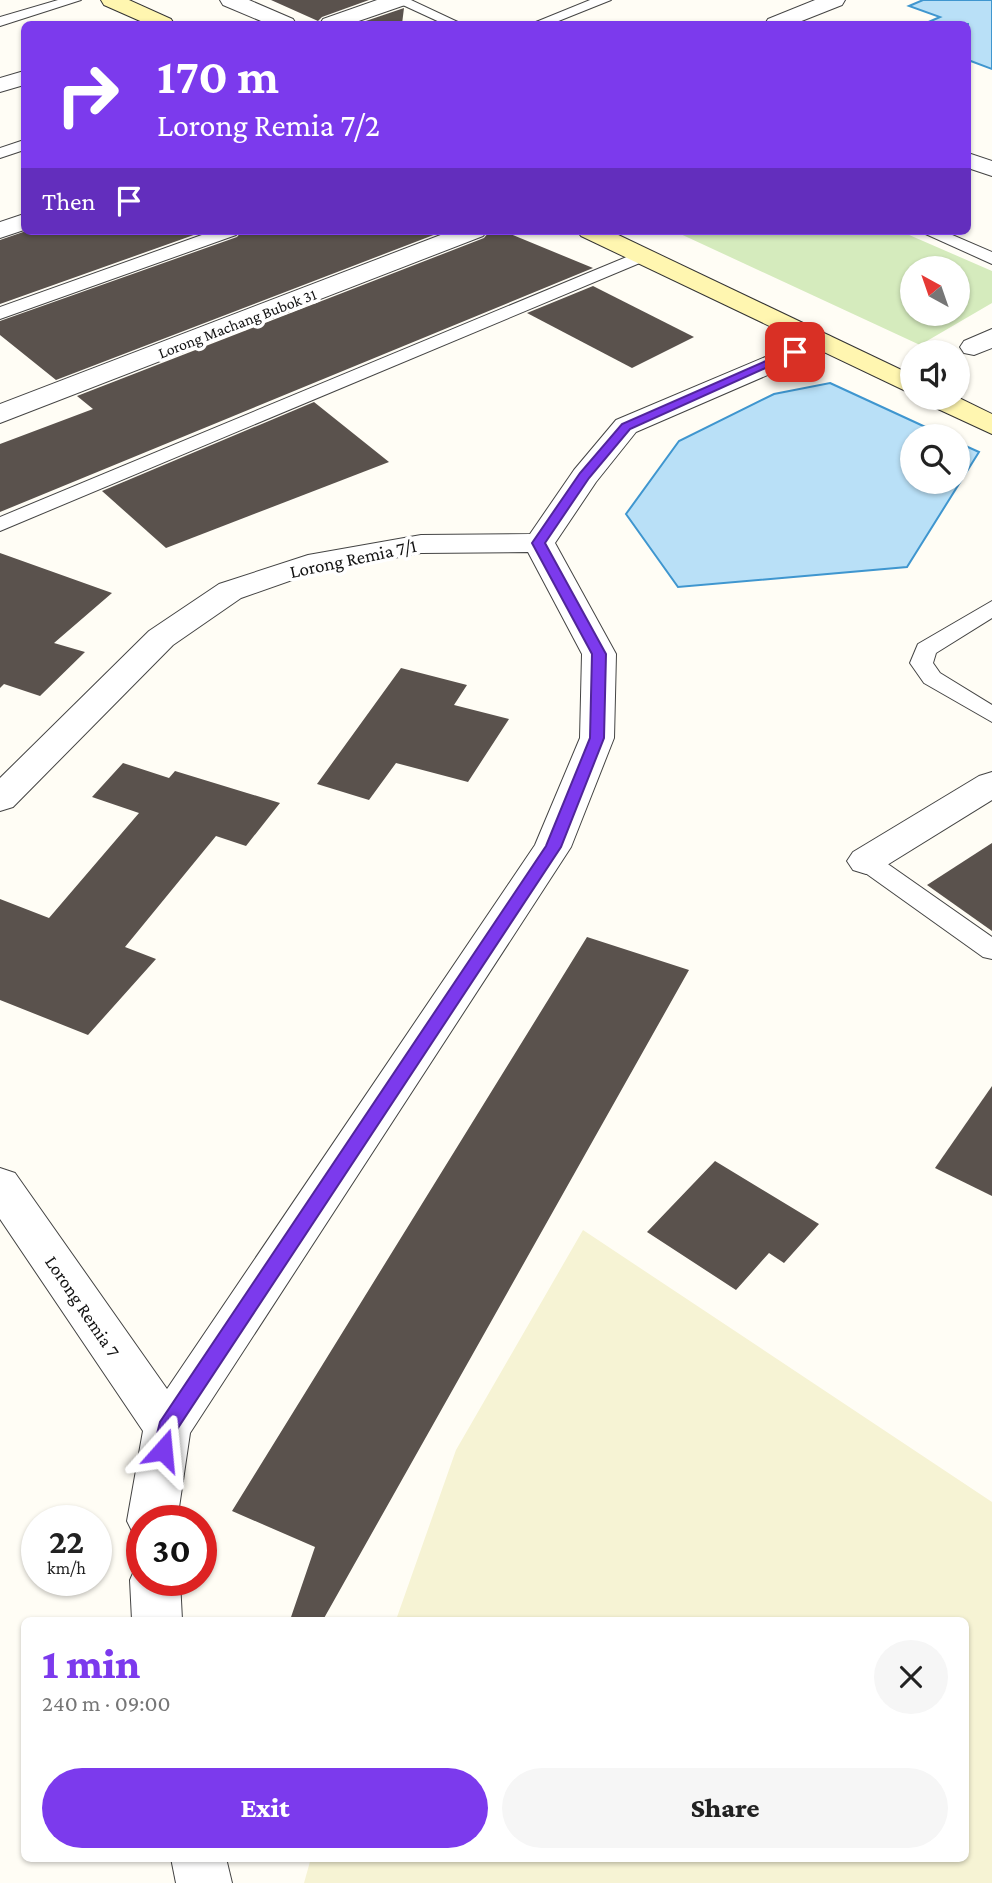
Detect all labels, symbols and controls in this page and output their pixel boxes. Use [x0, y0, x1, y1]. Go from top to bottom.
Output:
icon: right [42, 49, 133, 140]
text: 170 m [157, 49, 279, 104]
text: Lorong Remia 7/2 [157, 107, 380, 143]
icon: arrive [110, 182, 148, 220]
text: Then [42, 187, 96, 216]
north arrow [900, 256, 970, 326]
map controls [900, 256, 970, 494]
street label: Lorong Machang Bubok 31 [156, 285, 319, 362]
pin [765, 322, 825, 382]
icon: arrive [776, 333, 814, 371]
button: sound [900, 340, 970, 410]
button: search [900, 424, 970, 494]
street label: Lorong Remia 7/1 [288, 535, 418, 582]
street label: Lorong Remia 7 [41, 1252, 124, 1361]
position arrow [126, 1413, 200, 1487]
speed limit sign: 30 [126, 1505, 217, 1596]
text: 22 [49, 1522, 84, 1561]
text: km/h [47, 1558, 86, 1578]
text: 1 min [42, 1640, 140, 1687]
button: close [874, 1640, 948, 1714]
text: 240 m · 09:00 [42, 1690, 171, 1716]
button: Exit [42, 1768, 488, 1848]
button: Share [502, 1768, 948, 1848]

